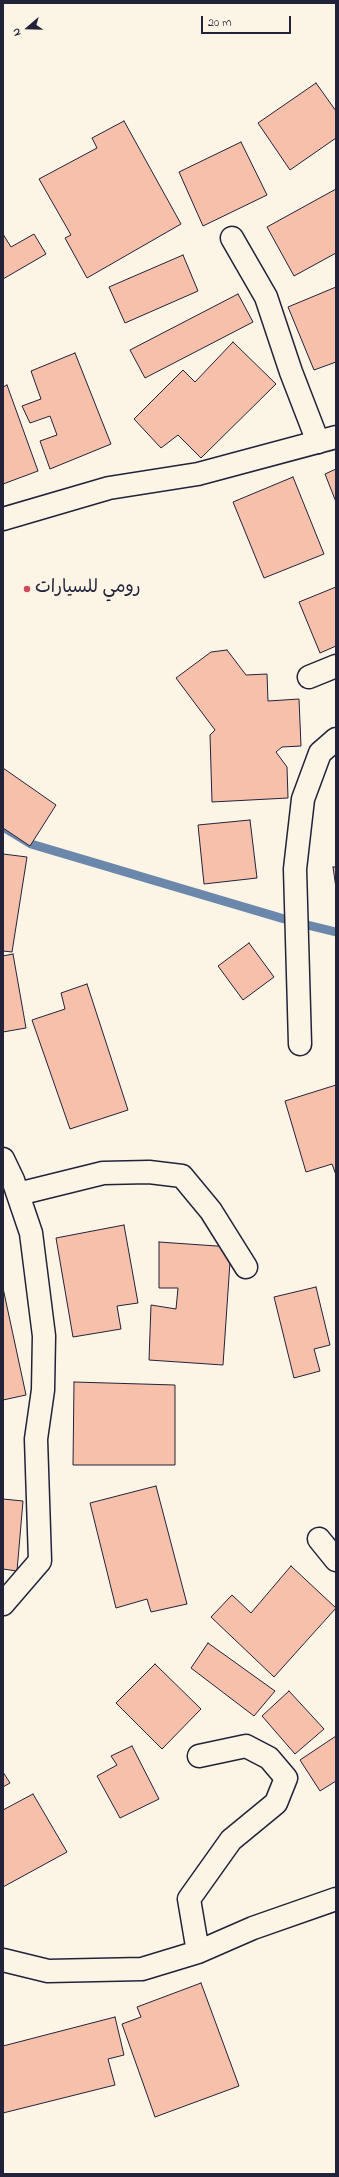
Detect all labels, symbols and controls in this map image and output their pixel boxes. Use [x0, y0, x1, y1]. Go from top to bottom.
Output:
north arrow [8, 8, 48, 48]
scale bar [203, 8, 293, 34]
text: 20 m [208, 14, 231, 32]
text: N [8, 26, 26, 38]
place label: رومي للسيارات [35, 578, 141, 600]
marker: رومي للسيارات [22, 584, 32, 594]

